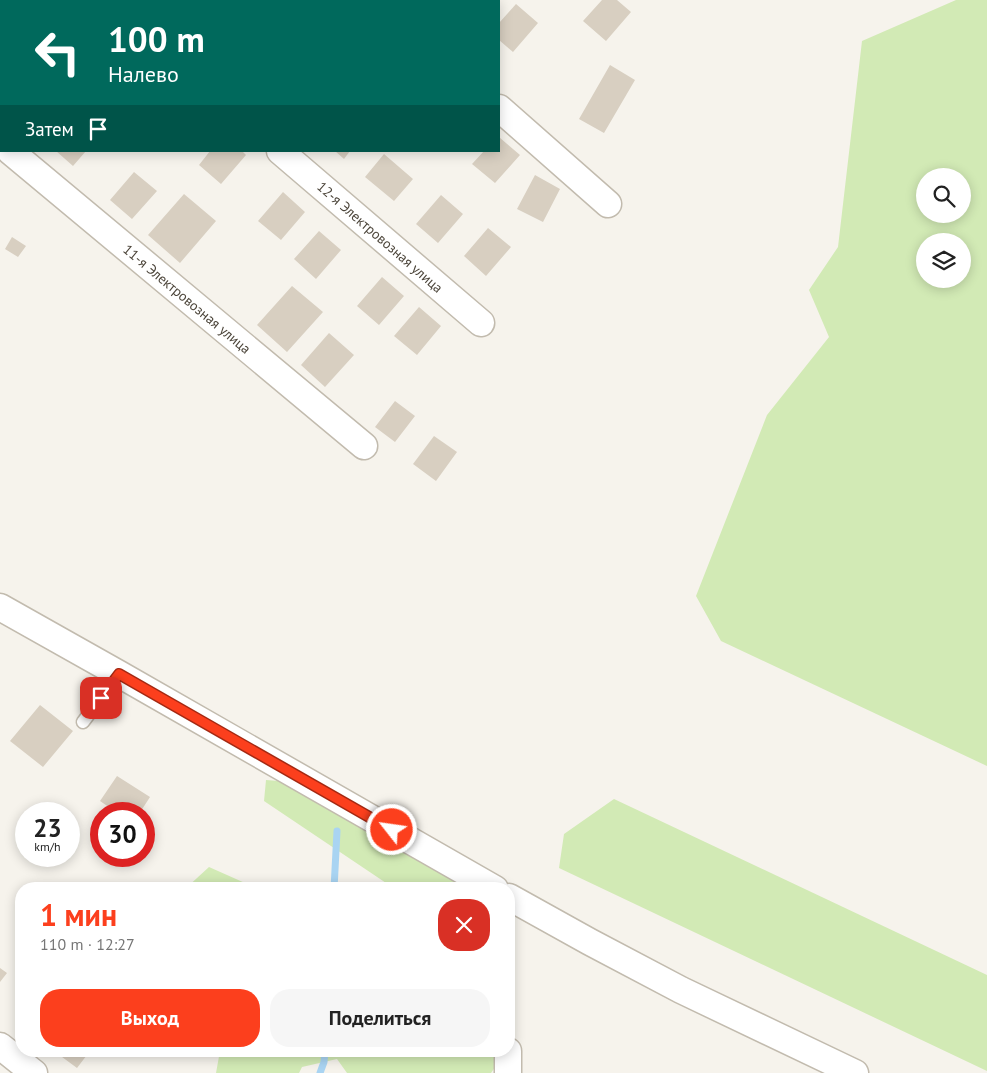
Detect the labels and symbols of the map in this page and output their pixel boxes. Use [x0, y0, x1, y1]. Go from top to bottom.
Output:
street label: 12-я Электровозная улица [313, 177, 447, 297]
street label: 11-я Электровозная улица [120, 240, 254, 358]
pin [80, 677, 122, 719]
speed limit sign: 30 [90, 802, 155, 867]
position arrow [365, 803, 417, 855]

